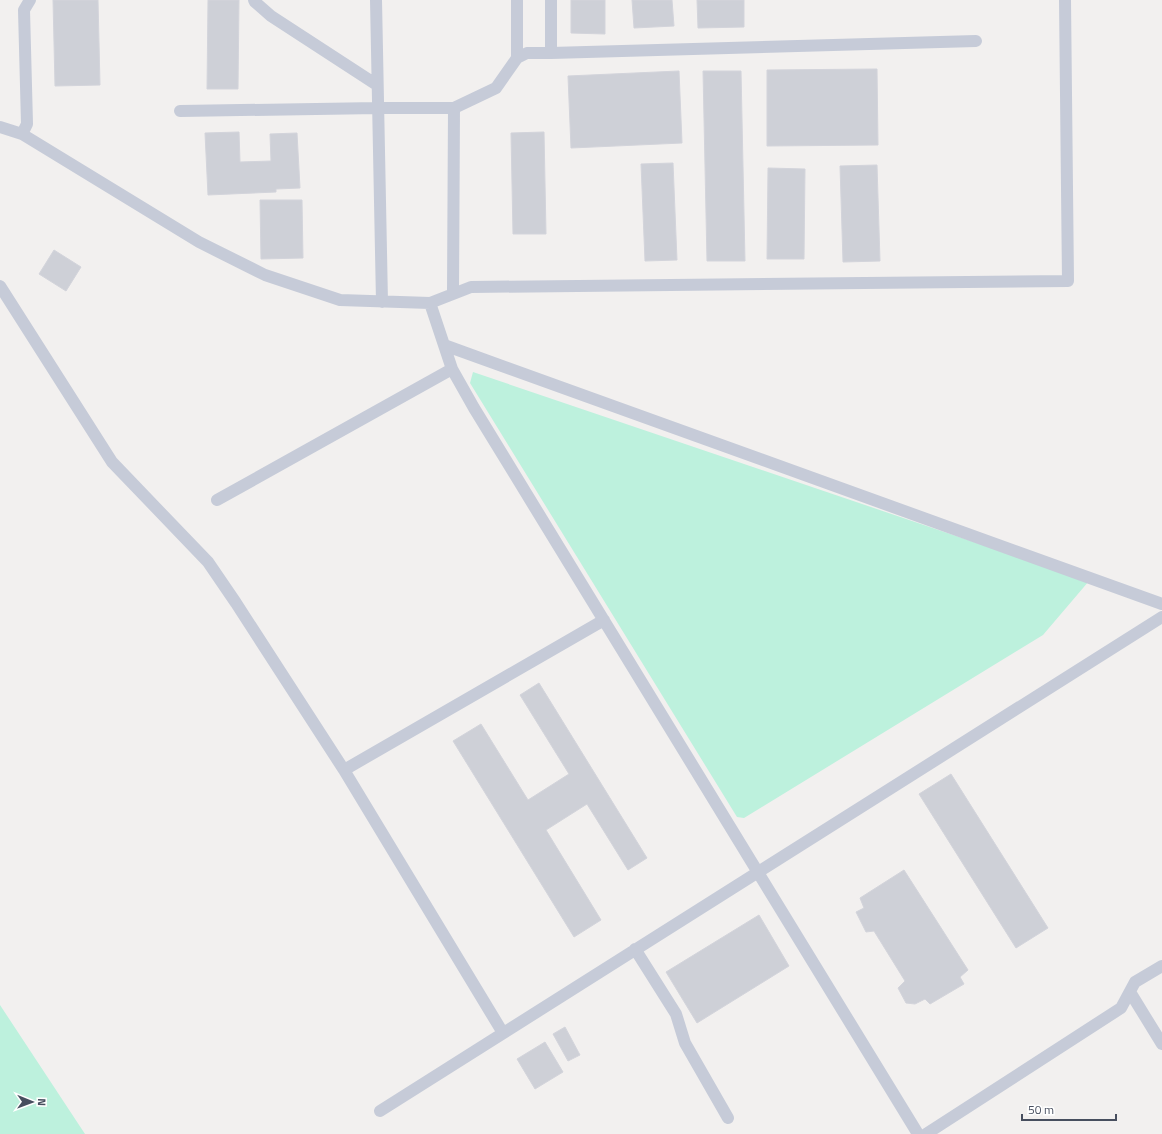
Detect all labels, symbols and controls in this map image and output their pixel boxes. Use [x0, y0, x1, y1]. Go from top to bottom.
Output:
north arrow [12, 1082, 52, 1122]
scale bar [1022, 1096, 1116, 1122]
text: N [34, 1098, 50, 1106]
text: 50 m [1028, 1100, 1054, 1119]

